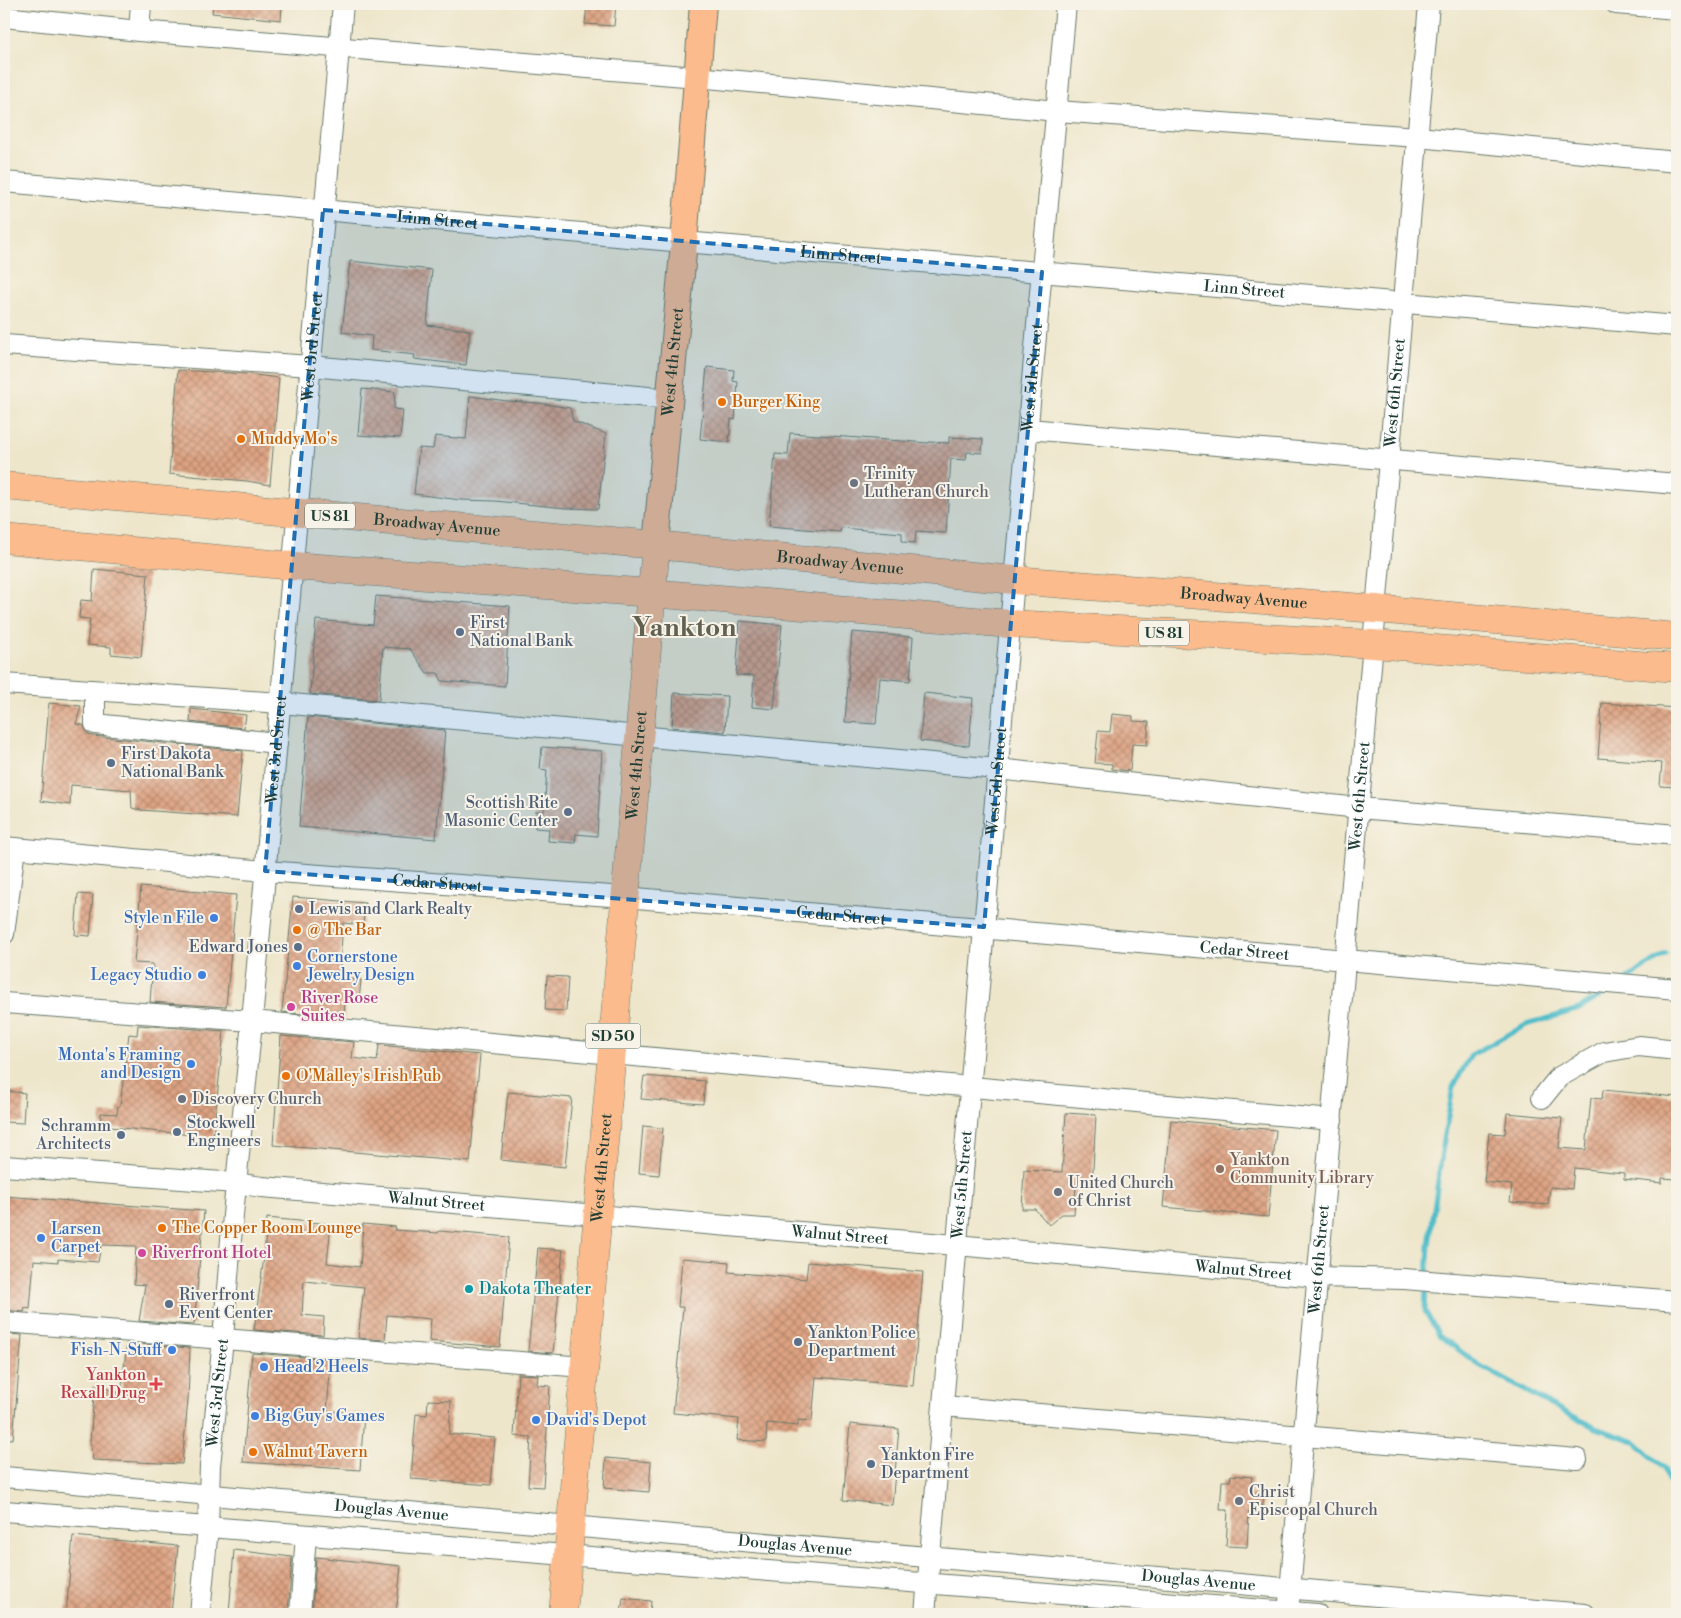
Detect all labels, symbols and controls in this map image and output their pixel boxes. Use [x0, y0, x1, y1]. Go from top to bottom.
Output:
street label: Linn Street [396, 207, 479, 234]
street label: Linn Street [799, 242, 883, 269]
street label: Linn Street [1203, 276, 1286, 303]
street label: West 3rd Street [297, 291, 327, 403]
street label: West 4th Street [658, 306, 688, 418]
street label: West 5th Street [1017, 322, 1047, 434]
street label: West 6th Street [1380, 337, 1410, 449]
place label: Burger King [731, 392, 821, 412]
marker: Burger King [716, 396, 728, 408]
place label: Muddy Mo's [251, 429, 337, 449]
marker: Muddy Mo's [235, 433, 247, 445]
place label: Trinity Lutheran Church [864, 464, 989, 502]
marker: Trinity Lutheran Church [848, 477, 860, 489]
road number: US 81 [305, 504, 355, 528]
street label: Broadway Avenue [372, 509, 502, 541]
street label: Broadway Avenue [775, 547, 905, 579]
street label: Broadway Avenue [1179, 583, 1308, 613]
district label: Yankton [632, 612, 736, 644]
place label: First National Bank [470, 613, 574, 651]
road number: US 81 [1139, 620, 1189, 646]
marker: First National Bank [454, 626, 466, 638]
street label: West 3rd Street [261, 694, 291, 806]
street label: West 4th Street [622, 709, 652, 822]
street label: West 5th Street [982, 726, 1011, 837]
street label: West 6th Street [1345, 740, 1374, 853]
place label: First Dakota National Bank [121, 744, 225, 782]
marker: First Dakota National Bank [105, 757, 117, 769]
place label: Scottish Rite Masonic Center [444, 793, 558, 831]
marker: Scottish Rite Masonic Center [562, 806, 574, 818]
street label: Cedar Street [392, 870, 483, 897]
place label: Lewis and Clark Realty [309, 899, 472, 919]
street label: Cedar Street [795, 902, 887, 930]
marker: Lewis and Clark Realty [293, 903, 305, 915]
place label: Style n File [124, 908, 204, 928]
marker: Style n File [208, 912, 220, 924]
place label: @ The Bar [307, 920, 382, 940]
marker: @ The Bar [291, 924, 303, 936]
place label: Edward Jones [189, 937, 288, 957]
street label: Cedar Street [1199, 937, 1291, 965]
marker: Edward Jones [292, 941, 304, 953]
place label: Cornerstone Jewelry Design [306, 947, 415, 985]
marker: Cornerstone Jewelry Design [291, 960, 303, 972]
place label: Legacy Studio [90, 965, 192, 985]
marker: Legacy Studio [196, 969, 208, 981]
place label: River Rose Suites [301, 988, 378, 1026]
marker: River Rose Suites [285, 1001, 297, 1013]
road number: SD 50 [586, 1024, 640, 1048]
place label: Monta's Framing and Design [58, 1045, 182, 1083]
marker: Monta's Framing and Design [185, 1058, 197, 1070]
place label: O'Malley's Irish Pub [296, 1066, 441, 1086]
marker: O'Malley's Irish Pub [280, 1070, 292, 1082]
place label: Discovery Church [192, 1089, 322, 1109]
marker: Discovery Church [176, 1093, 188, 1105]
street label: West 4th Street [587, 1112, 617, 1224]
place label: Stockwell Engineers [187, 1113, 261, 1151]
place label: Schramm Architects [35, 1116, 111, 1154]
marker: Stockwell Engineers [171, 1126, 183, 1138]
marker: Schramm Architects [115, 1129, 127, 1141]
street label: West 5th Street [947, 1129, 977, 1241]
place label: Yankton Community Library [1229, 1150, 1374, 1188]
marker: Yankton Community Library [1214, 1163, 1226, 1175]
place label: United Church of Christ [1068, 1173, 1174, 1211]
marker: United Church of Christ [1052, 1186, 1064, 1198]
street label: Walnut Street [386, 1187, 486, 1216]
street label: West 6th Street [1304, 1204, 1334, 1316]
place label: The Copper Room Lounge [172, 1218, 361, 1238]
place label: Larsen Carpet [51, 1219, 102, 1257]
street label: Walnut Street [790, 1221, 890, 1249]
marker: The Copper Room Lounge [156, 1222, 168, 1234]
marker: Larsen Carpet [35, 1232, 47, 1244]
place label: Riverfront Hotel [152, 1243, 272, 1263]
marker: Riverfront Hotel [136, 1247, 148, 1259]
street label: Walnut Street [1193, 1256, 1293, 1285]
place label: Dakota Theater [479, 1279, 591, 1299]
marker: Dakota Theater [463, 1283, 475, 1295]
place label: Riverfront Event Center [179, 1285, 273, 1323]
marker: Riverfront Event Center [163, 1298, 175, 1310]
place label: Yankton Police Department [807, 1323, 916, 1361]
marker: Yankton Police Department [792, 1336, 804, 1348]
street label: West 3rd Street [202, 1337, 233, 1449]
place label: Fish-N-Stuff [71, 1340, 163, 1360]
marker: Fish-N-Stuff [166, 1344, 178, 1356]
place label: Head 2 Heels [274, 1357, 369, 1377]
marker: Head 2 Heels [258, 1361, 270, 1373]
place label: Yankton Rexall Drug [61, 1365, 147, 1403]
marker: Yankton Rexall Drug [150, 1378, 162, 1390]
place label: Big Guy's Games [264, 1406, 385, 1426]
marker: Big Guy's Games [249, 1410, 261, 1422]
place label: David's Depot [546, 1410, 647, 1430]
marker: David's Depot [530, 1414, 542, 1426]
place label: Walnut Tavern [262, 1442, 368, 1462]
place label: Yankton Fire Department [880, 1445, 974, 1483]
marker: Walnut Tavern [247, 1446, 259, 1458]
marker: Yankton Fire Department [865, 1458, 877, 1470]
place label: Christ Episcopal Church [1249, 1482, 1378, 1520]
marker: Christ Episcopal Church [1233, 1495, 1245, 1507]
street label: Douglas Avenue [333, 1496, 450, 1526]
street label: Douglas Avenue [737, 1531, 853, 1560]
street label: Douglas Avenue [1140, 1566, 1257, 1595]

